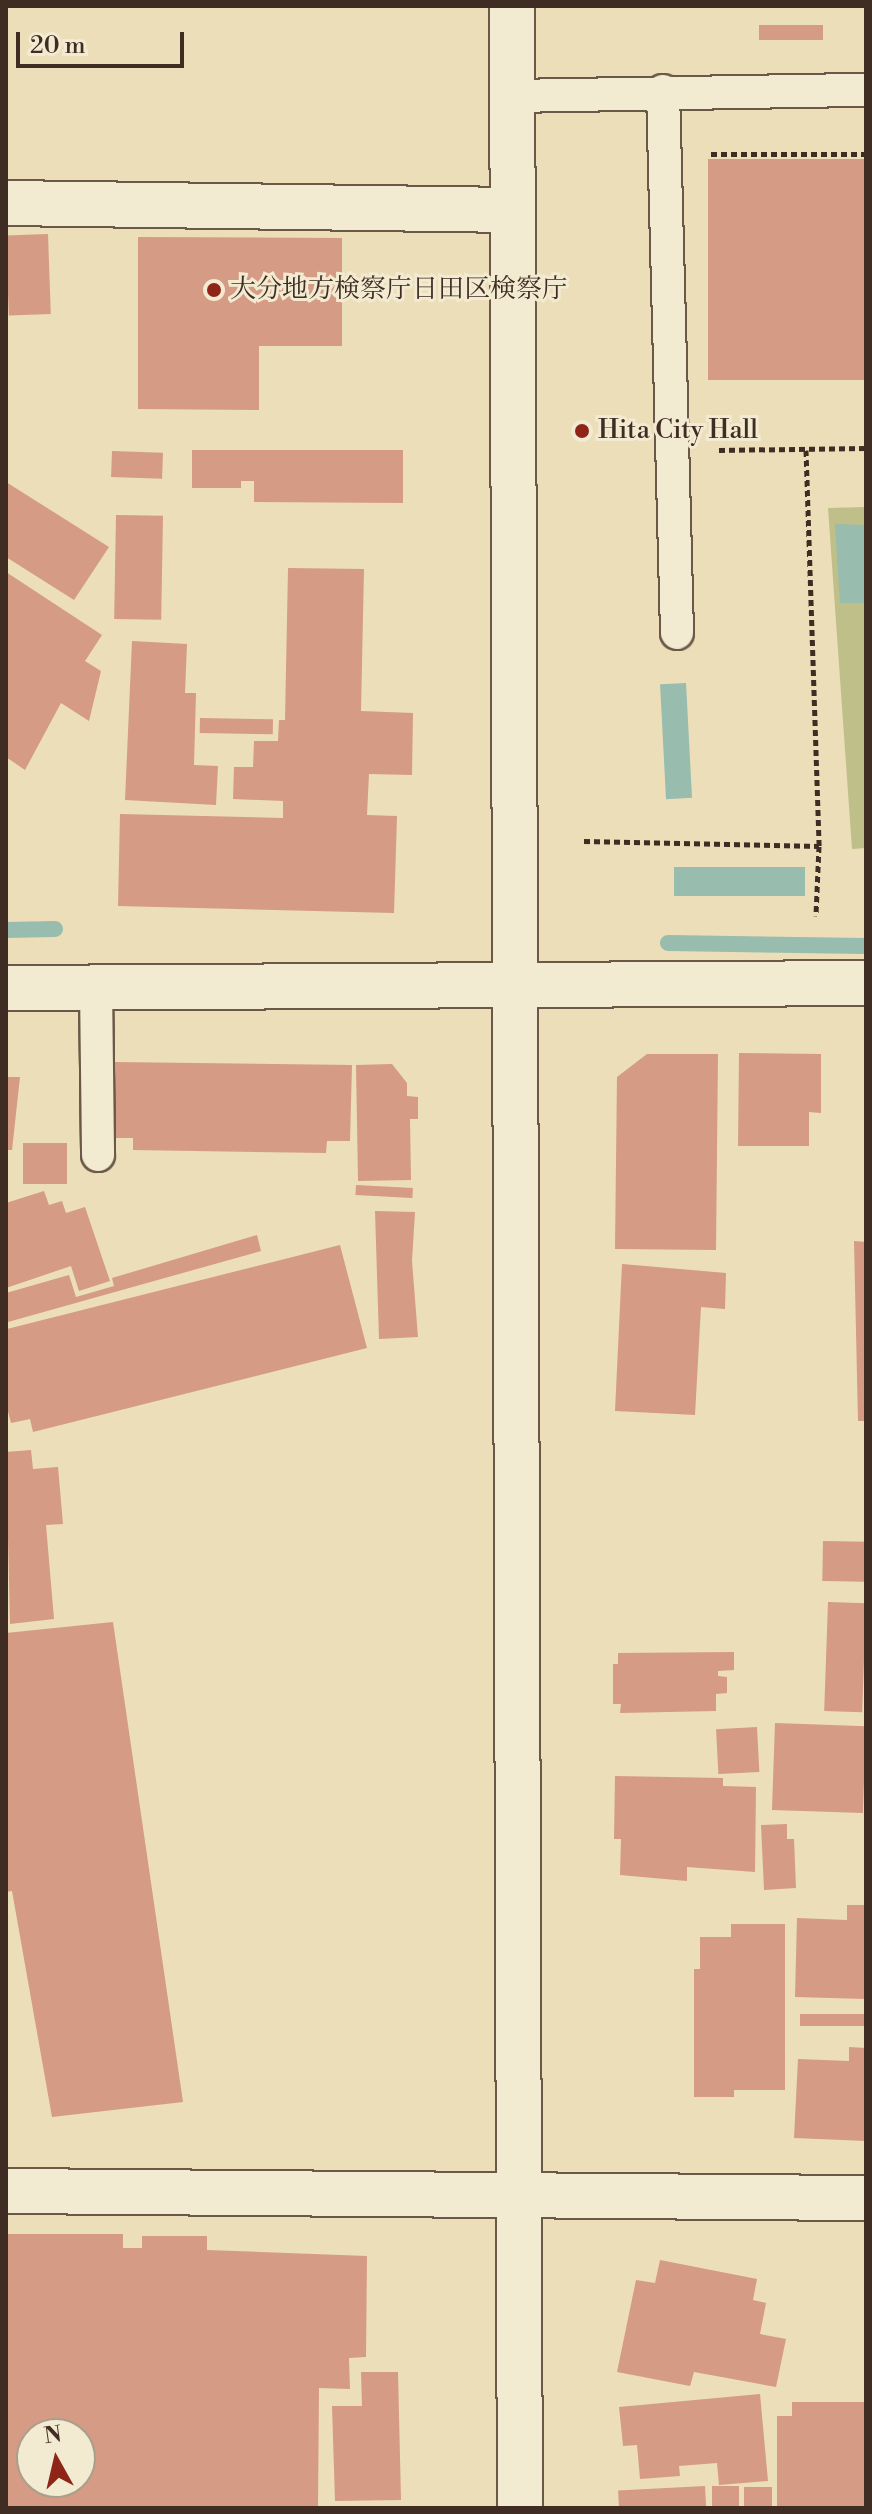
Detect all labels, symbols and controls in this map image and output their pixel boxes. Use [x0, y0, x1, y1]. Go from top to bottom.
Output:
scale bar [20, 16, 188, 66]
text: 20 m [30, 31, 86, 61]
place label: 大分地方検察庁日田区検察庁 [230, 274, 568, 306]
marker: 大分地方検察庁日田区検察庁 [205, 281, 223, 299]
place label: Hita City Hall [598, 415, 758, 447]
marker: Hita City Hall [573, 422, 591, 440]
north arrow [16, 2418, 96, 2498]
text: N [42, 2421, 63, 2450]

